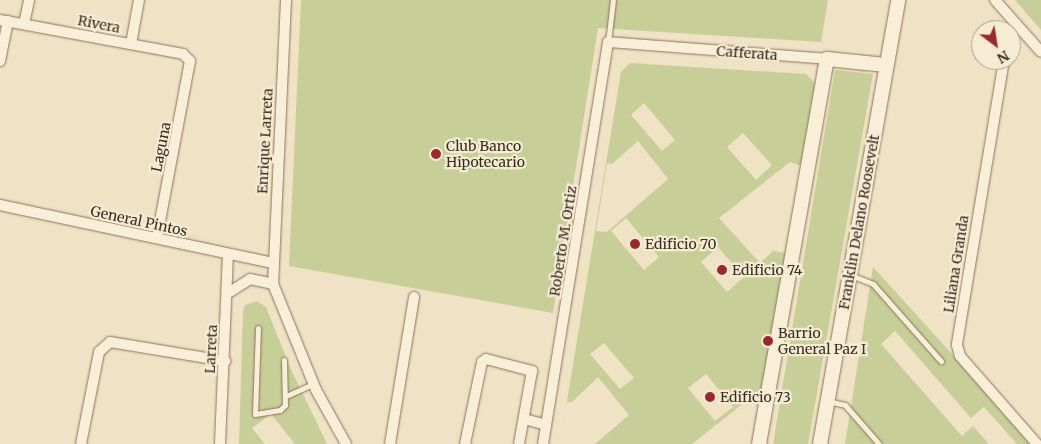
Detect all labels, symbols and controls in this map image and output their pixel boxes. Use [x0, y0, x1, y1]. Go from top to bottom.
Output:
street label: Rivera [76, 12, 122, 36]
north arrow [971, 20, 1021, 70]
street label: Cafferata [716, 42, 778, 64]
text: N [994, 46, 1013, 68]
street label: Enrique Larreta [254, 88, 276, 194]
street label: Laguna [148, 121, 174, 173]
street label: Franklin Delano Roosevelt [835, 133, 883, 311]
place label: Club Banco Hipotecario [446, 138, 525, 170]
marker: Club Banco Hipotecario [430, 148, 442, 160]
street label: Roberto M. Ortiz [546, 185, 580, 297]
street label: General Pintos [89, 203, 189, 239]
street label: Liliana Granda [940, 214, 972, 314]
place label: Edificio 70 [645, 236, 717, 252]
marker: Edificio 70 [629, 238, 641, 250]
place label: Edificio 74 [732, 262, 802, 278]
marker: Edificio 74 [716, 264, 728, 276]
street label: Larreta [201, 324, 221, 374]
place label: Barrio General Paz I [778, 325, 866, 358]
marker: Barrio General Paz I [762, 335, 774, 347]
place label: Edificio 73 [720, 389, 791, 405]
marker: Edificio 73 [704, 391, 716, 403]

